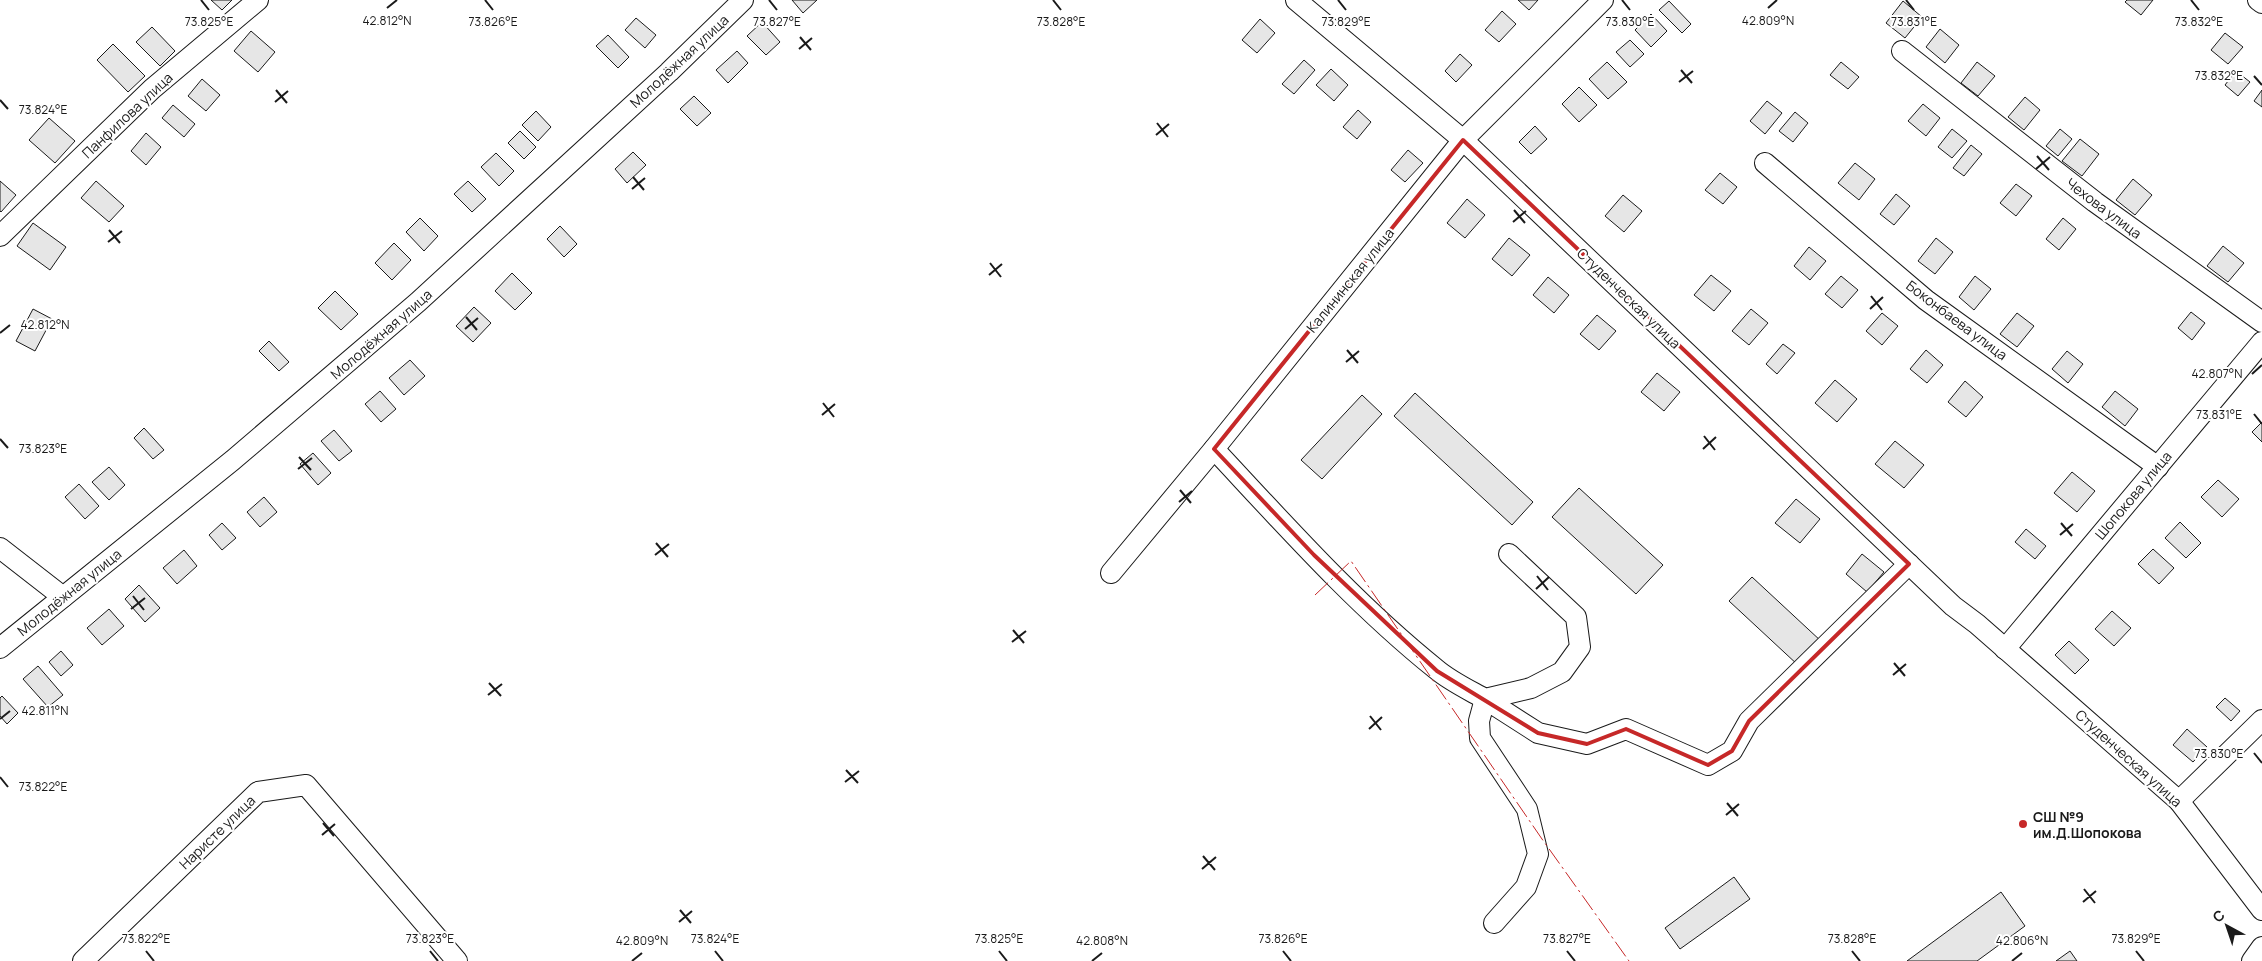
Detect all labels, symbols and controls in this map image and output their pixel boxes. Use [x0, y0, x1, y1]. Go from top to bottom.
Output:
street label: Молодёжная улица [625, 10, 733, 112]
text: 42.812°N [362, 12, 412, 29]
text: 42.809°N [1742, 12, 1794, 29]
text: 73.825°E [185, 13, 233, 30]
text: 73.826°E [468, 13, 518, 30]
text: 73.827°E [753, 13, 801, 30]
text: 73.828°E [1037, 13, 1086, 30]
text: 73.829°E [1321, 13, 1371, 30]
text: 73.830°E [1606, 13, 1655, 30]
text: 73.831°E [1891, 13, 1937, 30]
text: 73.832°E [2175, 13, 2223, 30]
text: 73.832°E [2195, 67, 2243, 84]
street label: Панфилова улица [77, 68, 177, 162]
text: 73.824°E [19, 101, 67, 118]
street label: Чехова улица [2062, 173, 2146, 243]
street label: Калининская улица [1302, 224, 1398, 336]
street label: Студенческая улица [1573, 243, 1685, 353]
street label: Боконбаева улица [1903, 276, 2011, 364]
street label: Молодёжная улица [326, 285, 436, 383]
text: 42.812°N [20, 316, 70, 333]
text: 42.807°N [2192, 365, 2242, 382]
text: 73.831°E [2196, 406, 2242, 423]
text: 73.823°E [19, 440, 67, 457]
street label: Шопокова улица [2090, 447, 2176, 543]
street label: Молодёжная улица [13, 544, 125, 640]
text: 42.811°N [22, 702, 68, 719]
street label: Студенческая улица [2072, 705, 2186, 811]
text: 73.830°E [2195, 745, 2244, 762]
text: 73.822°E [19, 778, 67, 795]
street label: Наристе улица [175, 791, 259, 873]
place label: СШ №9 им.Д.Шопокова [2033, 807, 2142, 842]
marker: СШ №9 им.Д.Шопокова [2017, 818, 2029, 830]
north arrow [2202, 901, 2252, 951]
text: С [2208, 905, 2228, 926]
text: 73.822°E [122, 930, 170, 947]
text: 73.823°E [406, 930, 454, 947]
text: 73.824°E [691, 930, 739, 947]
text: 73.825°E [975, 930, 1023, 947]
text: 73.826°E [1258, 930, 1308, 947]
text: 73.827°E [1543, 930, 1591, 947]
text: 73.828°E [1828, 930, 1877, 947]
text: 73.829°E [2111, 930, 2161, 947]
text: 42.809°N [616, 932, 668, 949]
text: 42.808°N [1076, 932, 1128, 949]
text: 42.806°N [1996, 932, 2048, 949]

